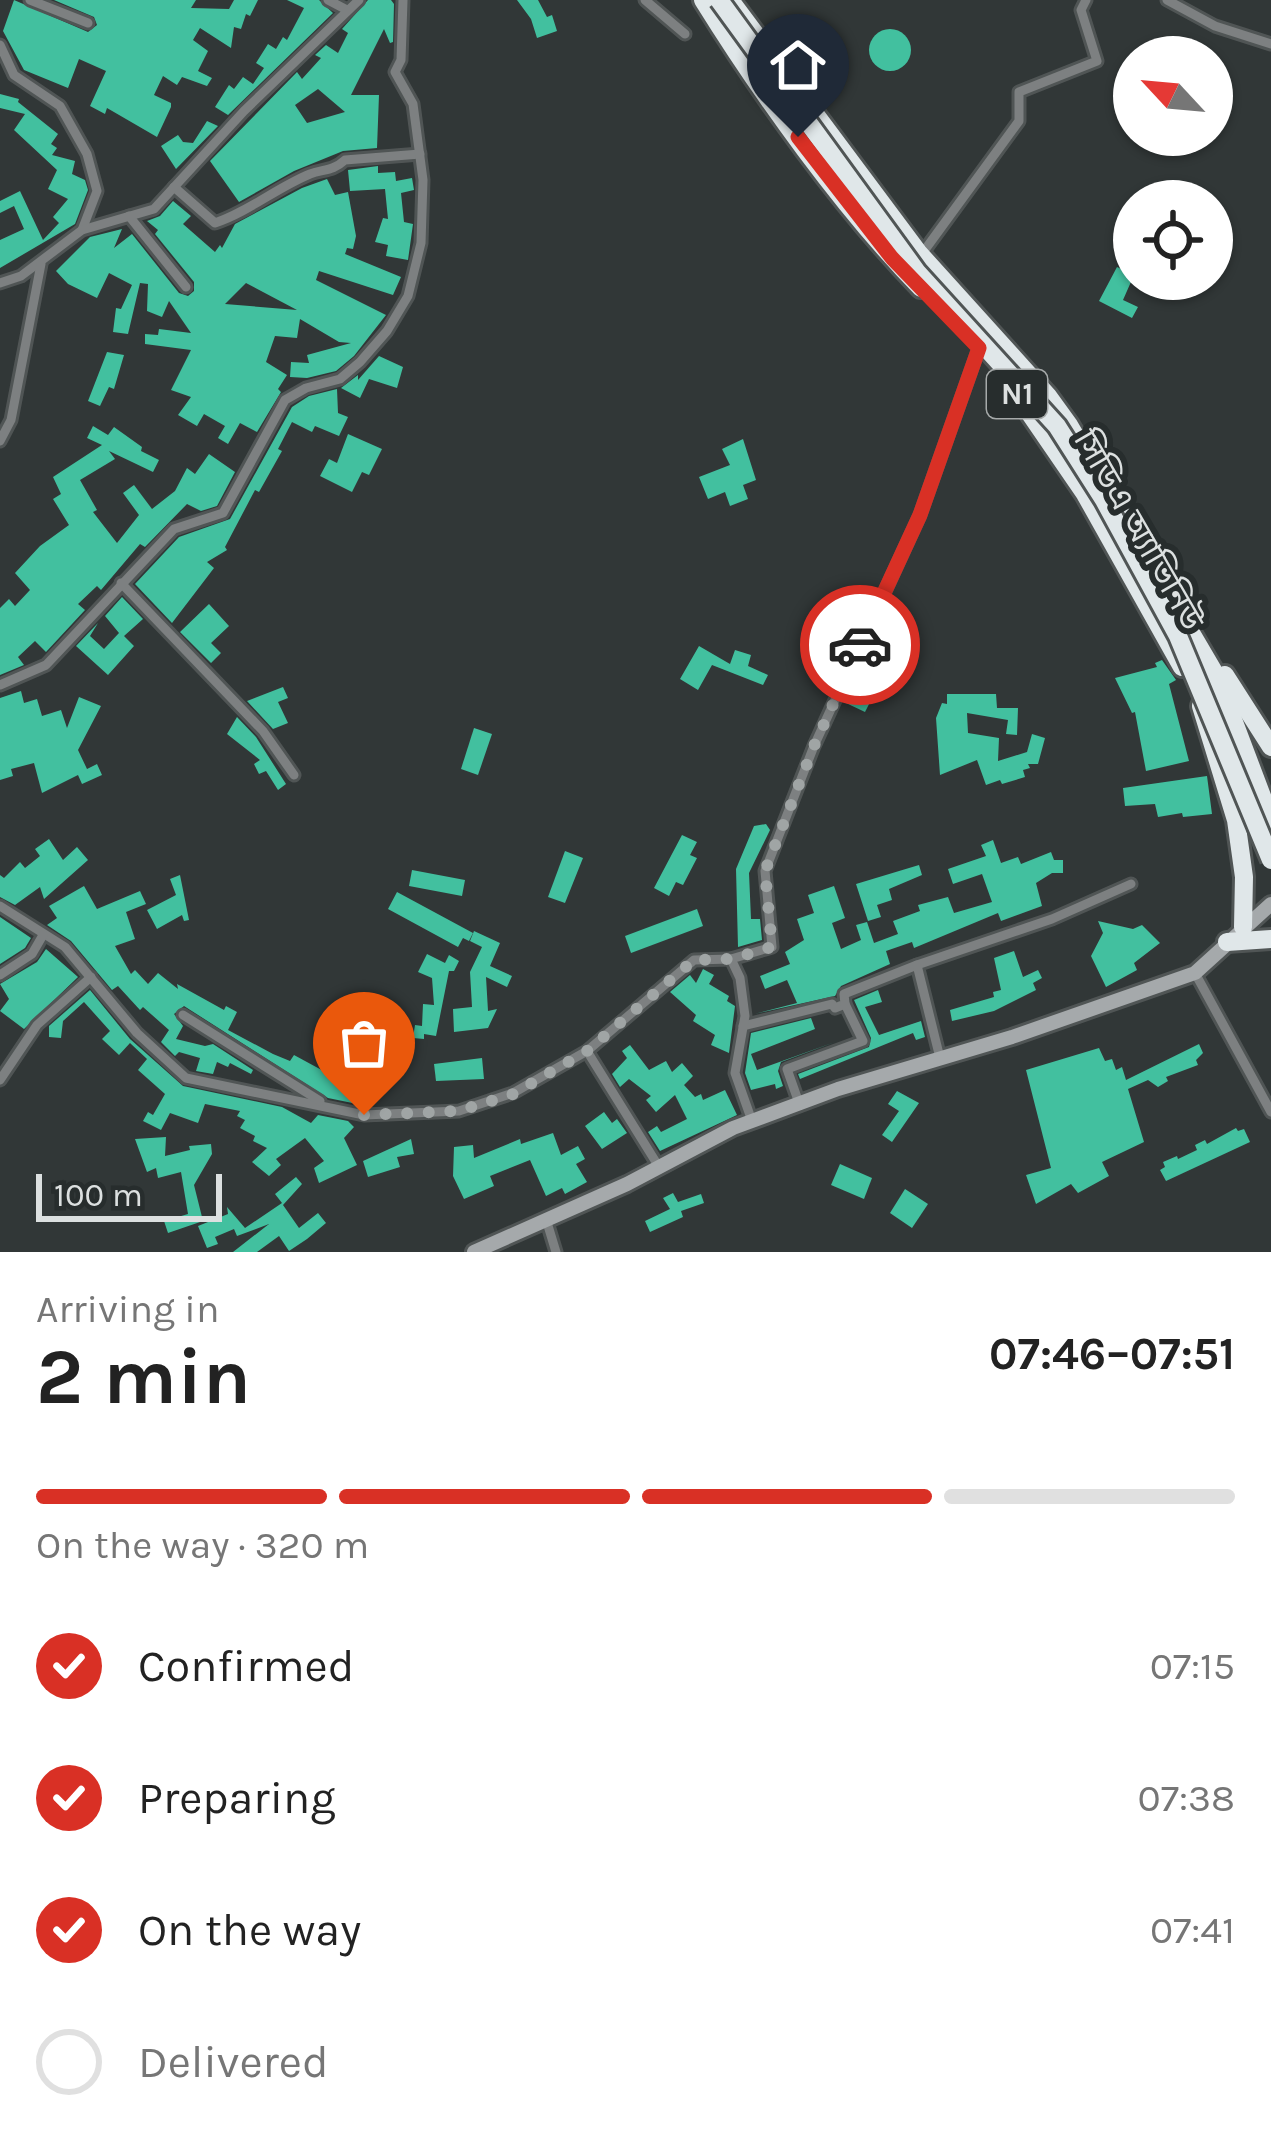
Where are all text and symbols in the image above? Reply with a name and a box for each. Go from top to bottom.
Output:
pin [747,14,849,137]
icon: home [765,32,831,98]
north arrow [1113,36,1233,156]
map controls [1113,36,1233,300]
button: locate [1113,180,1233,300]
road number: N1 [987,370,1047,418]
street label: সিডিএ অ্যাভিনিউ [1066,422,1213,637]
courier [800,585,920,705]
icon: car [827,612,893,678]
pin [313,992,415,1115]
icon: bag [331,1010,397,1076]
scale bar [36,1168,222,1221]
text: 100 m [54,1176,143,1214]
text: Arriving in [36,1286,219,1332]
text: 07:46–07:51 [989,1328,1235,1380]
text: 2 min [36,1331,251,1423]
text: On the way · 320 m [36,1522,369,1568]
icon: check [36,1633,102,1699]
text: Confirmed [138,1640,354,1692]
text: 07:15 [1150,1643,1235,1689]
icon: check [36,1765,102,1831]
text: Preparing [138,1772,336,1824]
text: 07:38 [1138,1775,1235,1821]
icon: check [36,1897,102,1963]
text: On the way [138,1904,361,1956]
text: 07:41 [1150,1907,1235,1953]
text: Delivered [138,2036,329,2088]

